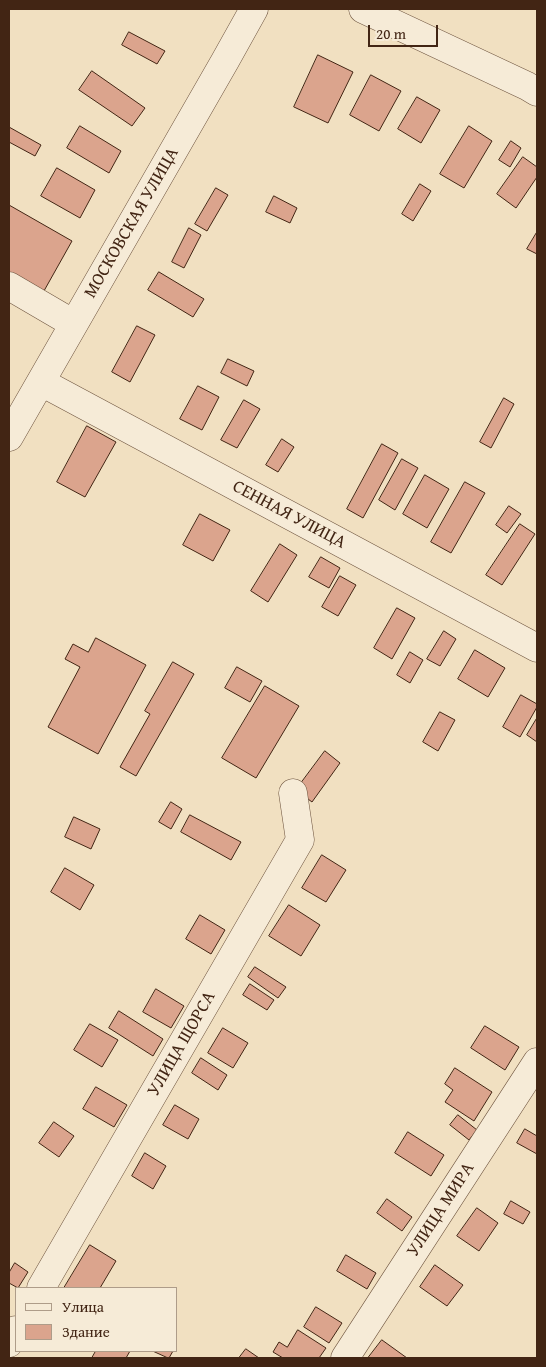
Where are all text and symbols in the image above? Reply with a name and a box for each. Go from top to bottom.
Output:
scale bar [371,15,441,47]
text: 20 m [376,23,406,44]
street label: МОСКОВСКАЯ УЛИЦА [80,144,184,302]
street label: СЕННАЯ УЛИЦА [229,476,349,554]
street label: УЛИЦА ЩОРСА [143,988,221,1100]
street label: УЛИЦА МИРА [403,1159,479,1261]
legend [15,1287,178,1352]
text: Улица [62,1296,104,1317]
text: Здание [62,1321,110,1342]

